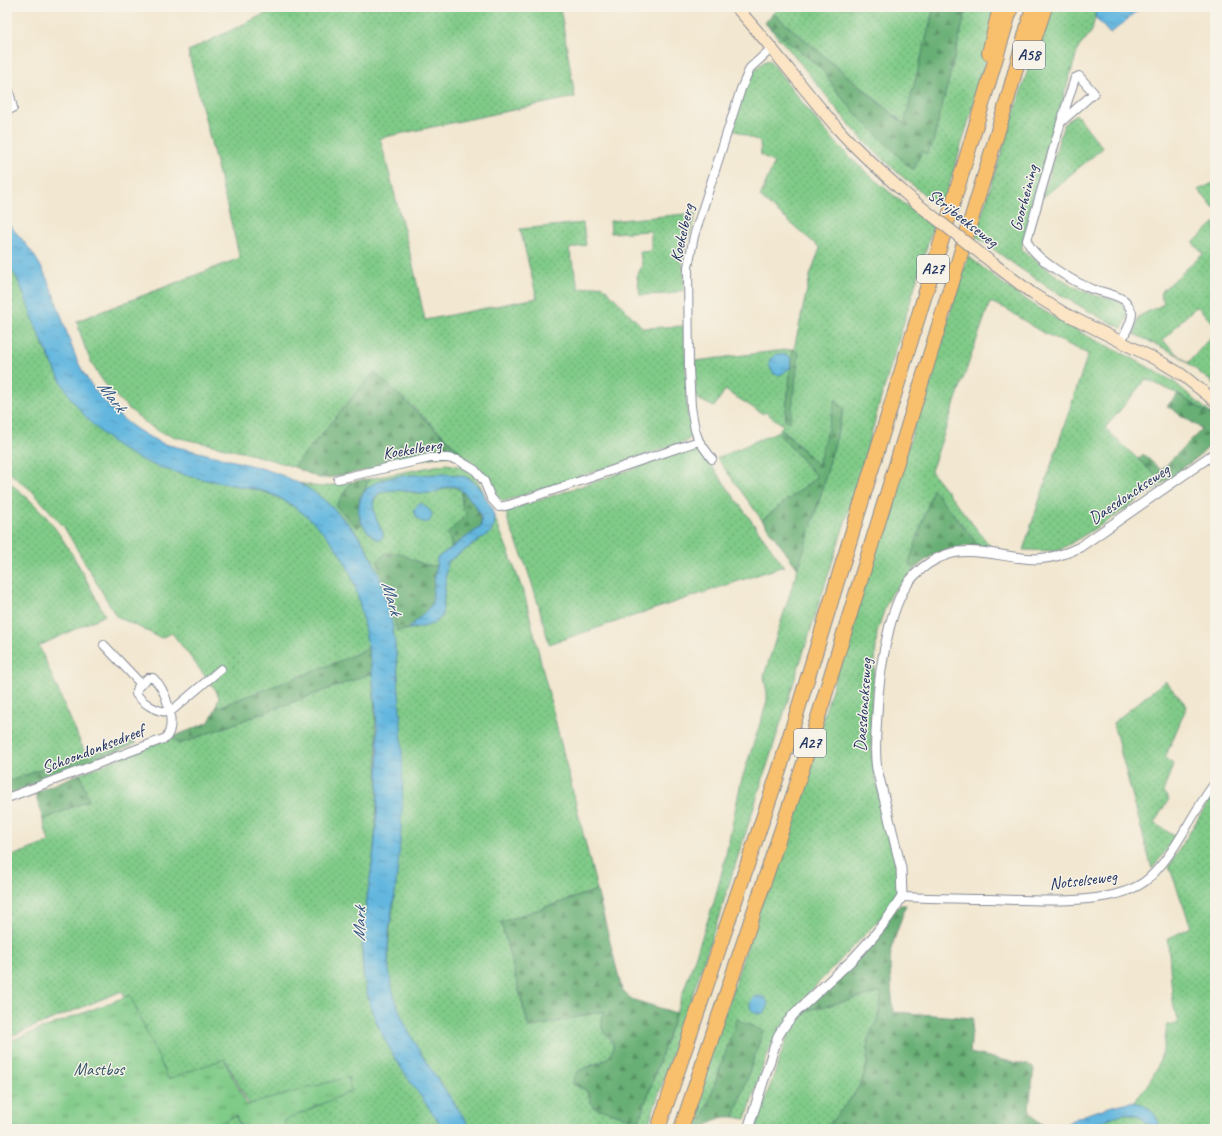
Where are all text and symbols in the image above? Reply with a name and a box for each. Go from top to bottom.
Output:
road number: A58 [1013,41,1045,69]
street label: Goorheining [1005,161,1043,233]
street label: Strijbeekseweg [924,184,1004,253]
street label: Koekelberg [665,200,699,264]
road number: A27 [917,255,949,283]
water label: Mark [93,376,133,419]
street label: Koekelberg [381,434,445,464]
street label: Daesdonckseweg [1085,458,1175,529]
water label: Mark [377,579,408,621]
street label: Daesdonckseweg [849,656,877,752]
street label: Schoondonksedreef [39,718,151,778]
road number: A27 [794,729,826,757]
street label: Notselseweg [1048,865,1119,895]
water label: Mark [347,903,371,941]
park label: Mastbos [74,1059,126,1080]

